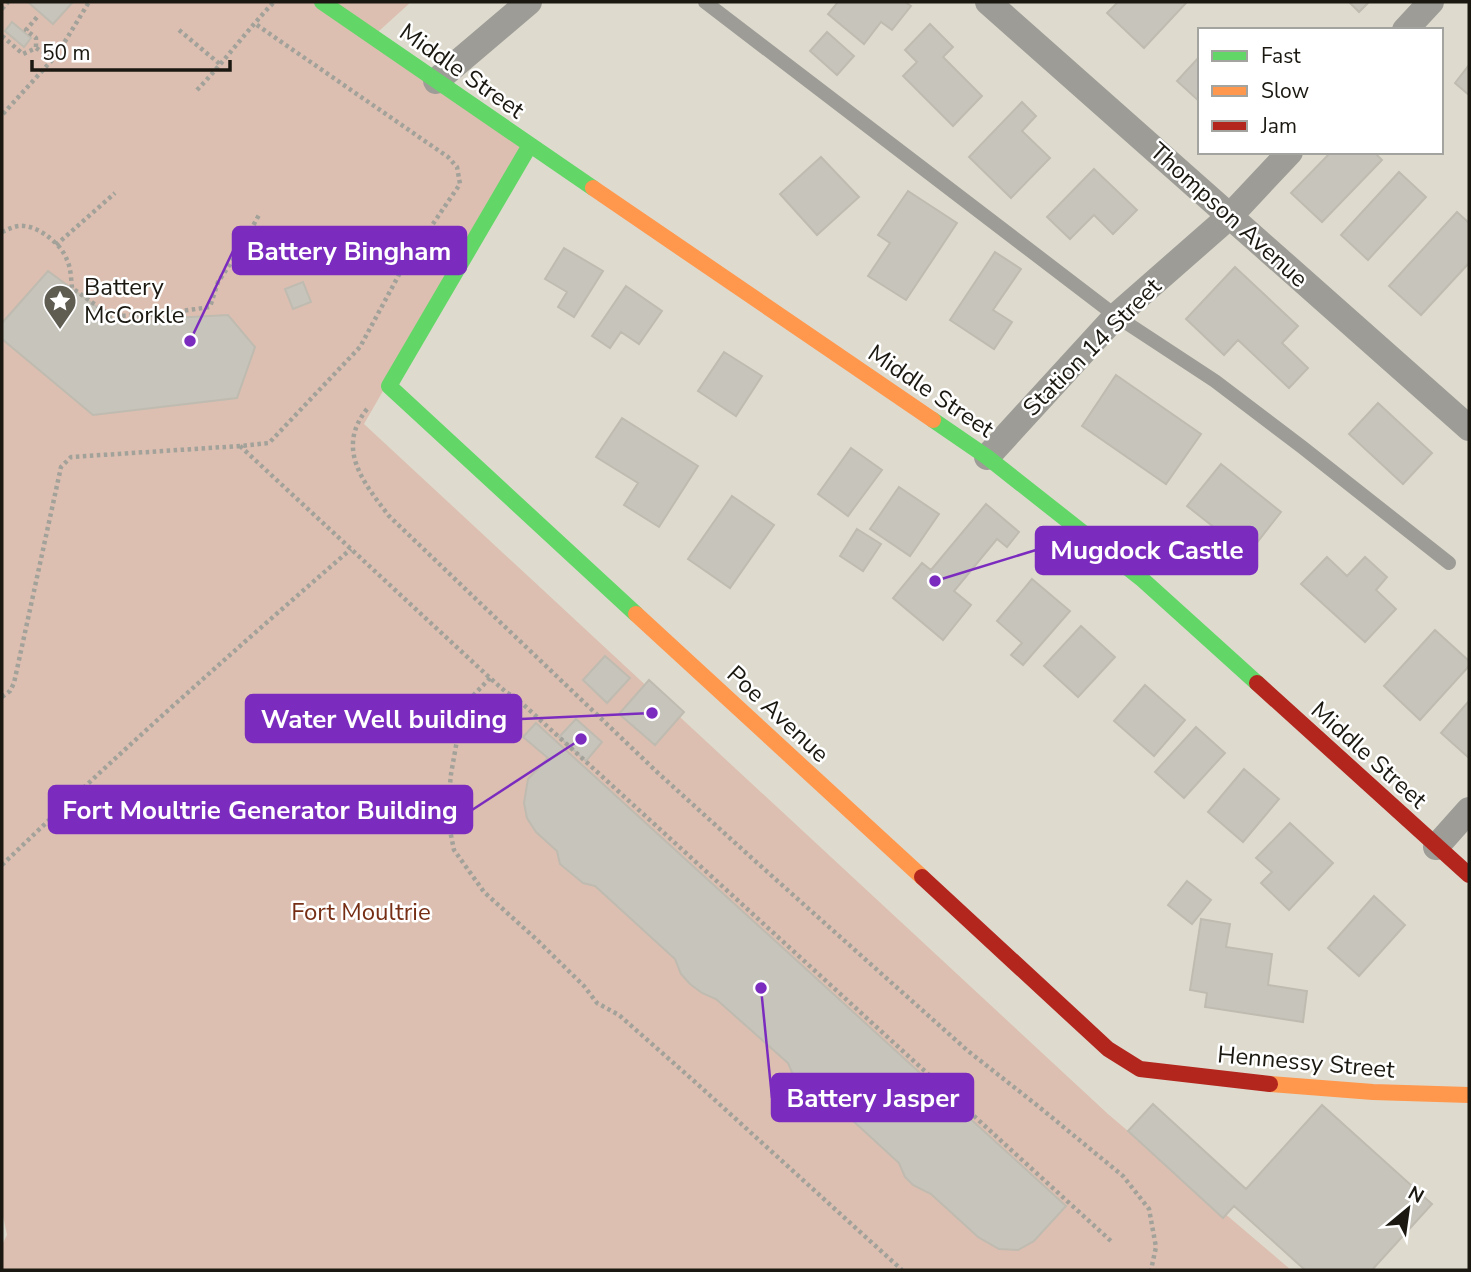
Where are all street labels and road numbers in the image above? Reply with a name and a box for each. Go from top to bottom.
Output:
street label: Middle Street [393,16,531,126]
street label: Thompson Avenue [1143,135,1315,295]
street label: Station 14 Street [1016,270,1169,423]
street label: Middle Street [862,337,1001,445]
street label: Poe Avenue [720,658,836,770]
street label: Middle Street [1304,694,1434,816]
street label: Hennessy Street [1216,1038,1397,1086]

